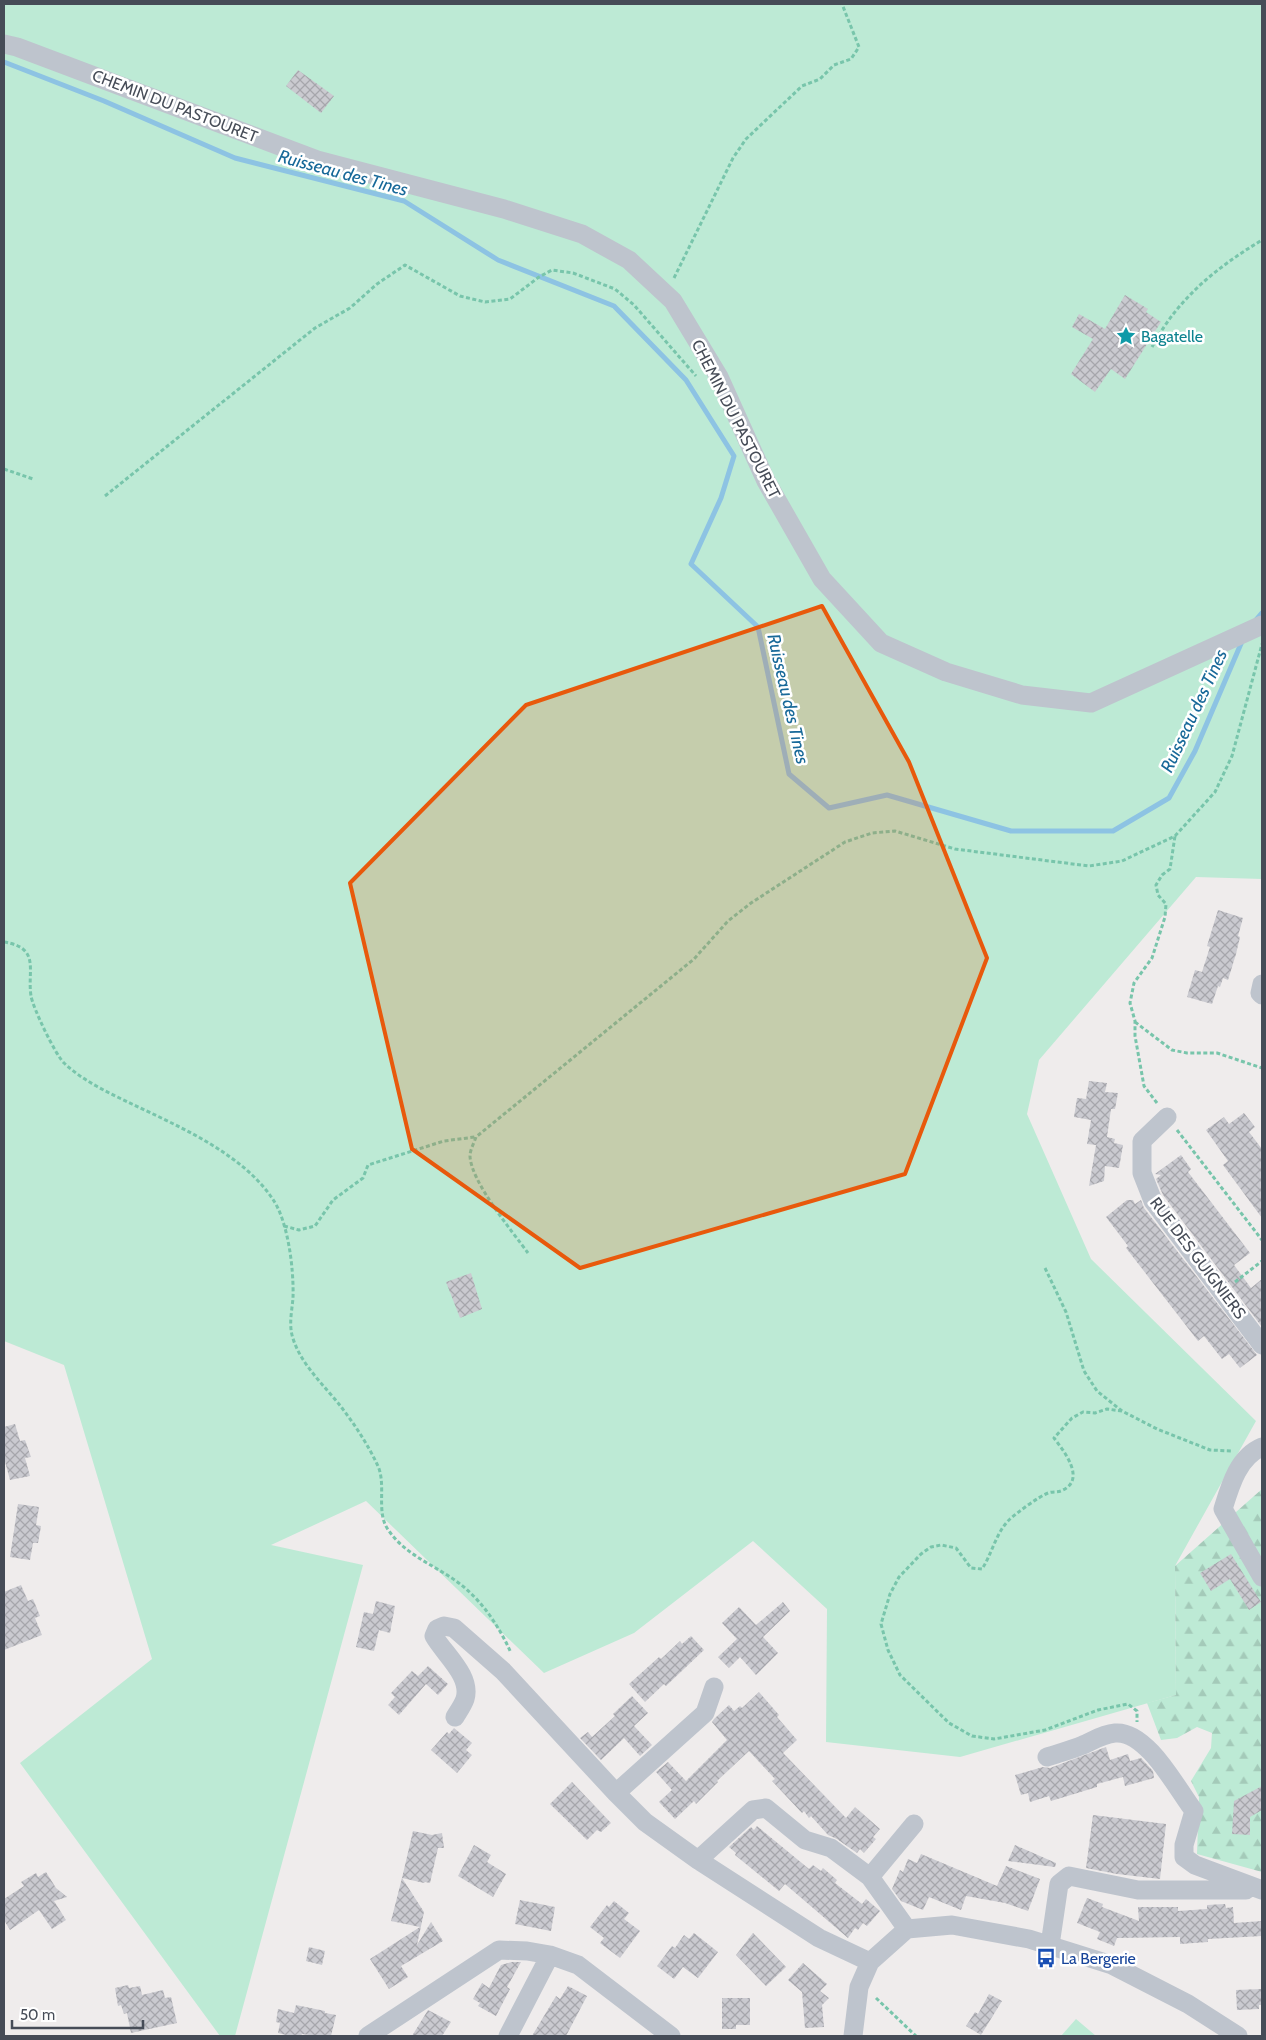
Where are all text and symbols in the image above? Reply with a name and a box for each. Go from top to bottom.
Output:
street label: CHEMIN DU PASTOURET [90,66,261,146]
water label: Ruisseau des Tines [276,145,410,201]
place icon: Bagatelle [1115,325,1137,347]
place label: Bagatelle [1141,327,1203,346]
street label: CHEMIN DU PASTOURET [688,337,785,502]
water label: Ruisseau des Tines [762,632,814,766]
water label: Ruisseau des Tines [1156,646,1232,776]
street label: RUE DES GUIGNIERS [1146,1193,1250,1323]
bus stop icon: La Bergerie [1035,1947,1057,1969]
place label: La Bergerie [1061,1949,1136,1968]
scale bar [12,1998,144,2030]
text: 50 m [20,2006,55,2024]

